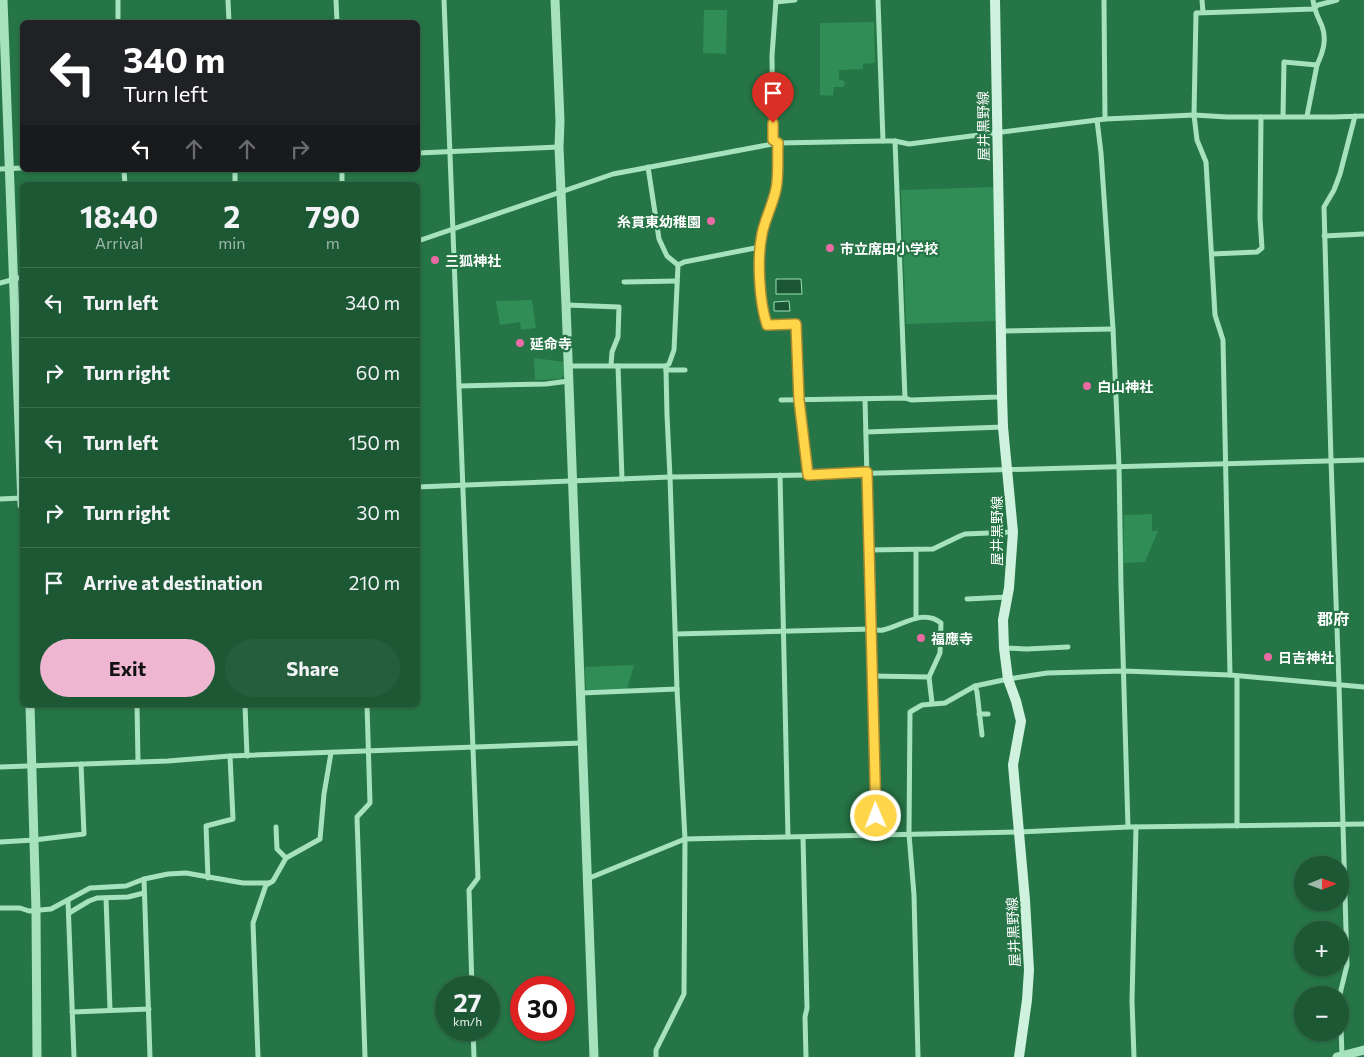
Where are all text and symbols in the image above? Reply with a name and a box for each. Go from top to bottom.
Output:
text: 340 m [123,37,225,80]
icon: left [40,40,105,105]
pin [752,72,794,123]
icon: arrive [759,79,787,107]
text: Turn left [123,80,208,107]
street label: 屋井黒野線 [974,91,992,161]
icon: left [127,135,155,163]
icon: ahead [180,135,208,163]
icon: ahead [233,135,261,163]
icon: right [286,135,314,163]
text: 18:40 [80,197,158,234]
text: 2 [223,197,240,234]
text: 790 [305,197,360,234]
place label: 糸貫東幼稚園 [617,213,701,230]
marker: 糸貫東幼稚園 [705,215,717,227]
text: Arrival [95,233,143,252]
text: min [218,233,245,252]
text: m [326,233,340,252]
place label: 市立席田小学校 [840,240,938,257]
marker: 市立席田小学校 [824,242,836,254]
place label: 三狐神社 [445,252,501,269]
marker: 三狐神社 [429,254,441,266]
icon: left [40,289,68,317]
text: Turn left [83,291,158,314]
text: 340 m [345,291,400,314]
place label: 延命寺 [530,335,572,352]
marker: 延命寺 [514,337,526,349]
icon: right [40,359,68,387]
text: Turn right [83,361,170,384]
text: 60 m [356,361,400,384]
place label: 白山神社 [1097,378,1153,395]
marker: 白山神社 [1081,380,1093,392]
icon: left [40,429,68,457]
text: Turn left [83,431,158,454]
text: 150 m [348,431,400,454]
street label: 屋井黒野線 [988,496,1005,566]
icon: right [40,499,68,527]
text: Turn right [83,501,170,524]
text: 30 m [357,501,400,524]
icon: arrive [40,569,68,597]
text: Arrive at destination [83,571,263,594]
text: 210 m [349,571,400,594]
district label: 郡府 [1317,609,1349,628]
place label: 福應寺 [931,630,973,647]
marker: 福應寺 [915,632,927,644]
button: Exit [40,639,215,697]
button: Share [225,639,400,697]
place label: 日吉神社 [1278,649,1334,666]
marker: 日吉神社 [1262,651,1274,663]
position arrow [849,789,901,841]
north arrow [1294,856,1349,911]
map controls [1294,856,1349,1041]
street label: 屋井黒野線 [1003,897,1023,967]
button: + [1294,921,1349,976]
speed limit sign: 30 [510,976,575,1041]
button: − [1294,986,1349,1041]
text: 27 [454,987,481,1017]
text: km/h [453,1014,482,1028]

